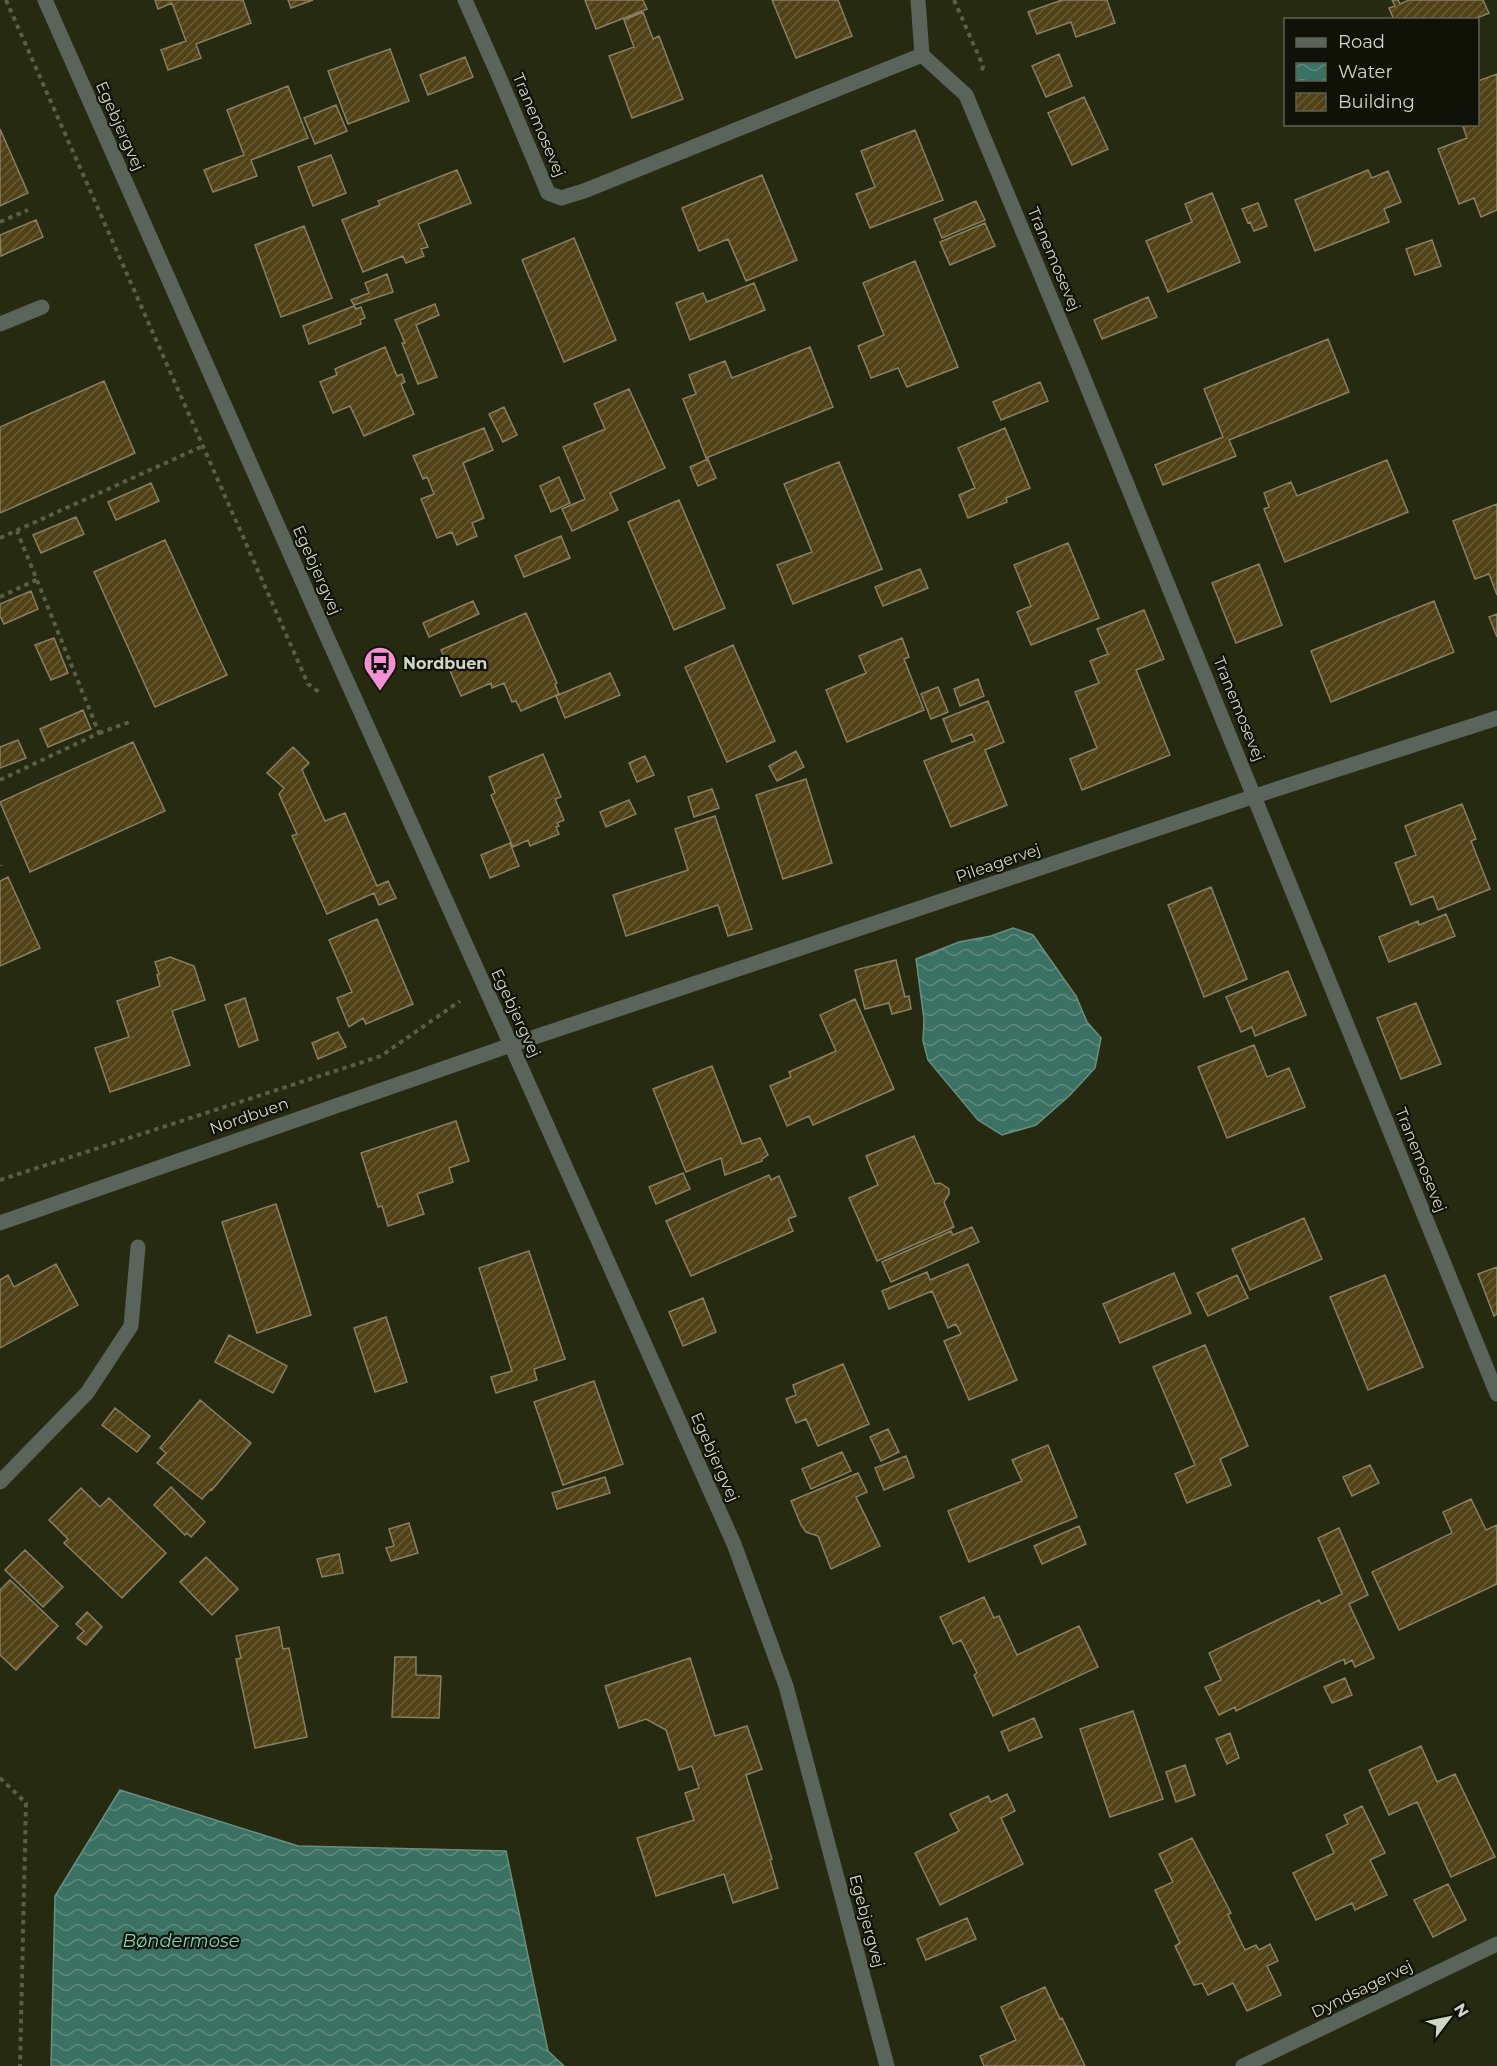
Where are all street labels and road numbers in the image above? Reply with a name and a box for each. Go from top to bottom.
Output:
street label: Tranemosevej [509,70,569,180]
street label: Egebjergvej [92,78,148,174]
street label: Tranemosevej [1024,204,1084,314]
street label: Egebjergvej [289,522,345,618]
street label: Tranemosevej [1209,654,1269,764]
street label: Pileagervej [953,840,1043,886]
street label: Egebjergvej [487,966,545,1060]
street label: Nordbuen [207,1094,291,1138]
street label: Tranemosevej [1391,1105,1451,1215]
street label: Egebjergvej [687,1409,743,1505]
street label: Egebjergvej [845,1872,889,1970]
street label: Dyndsagervej [1308,1956,1416,2022]

